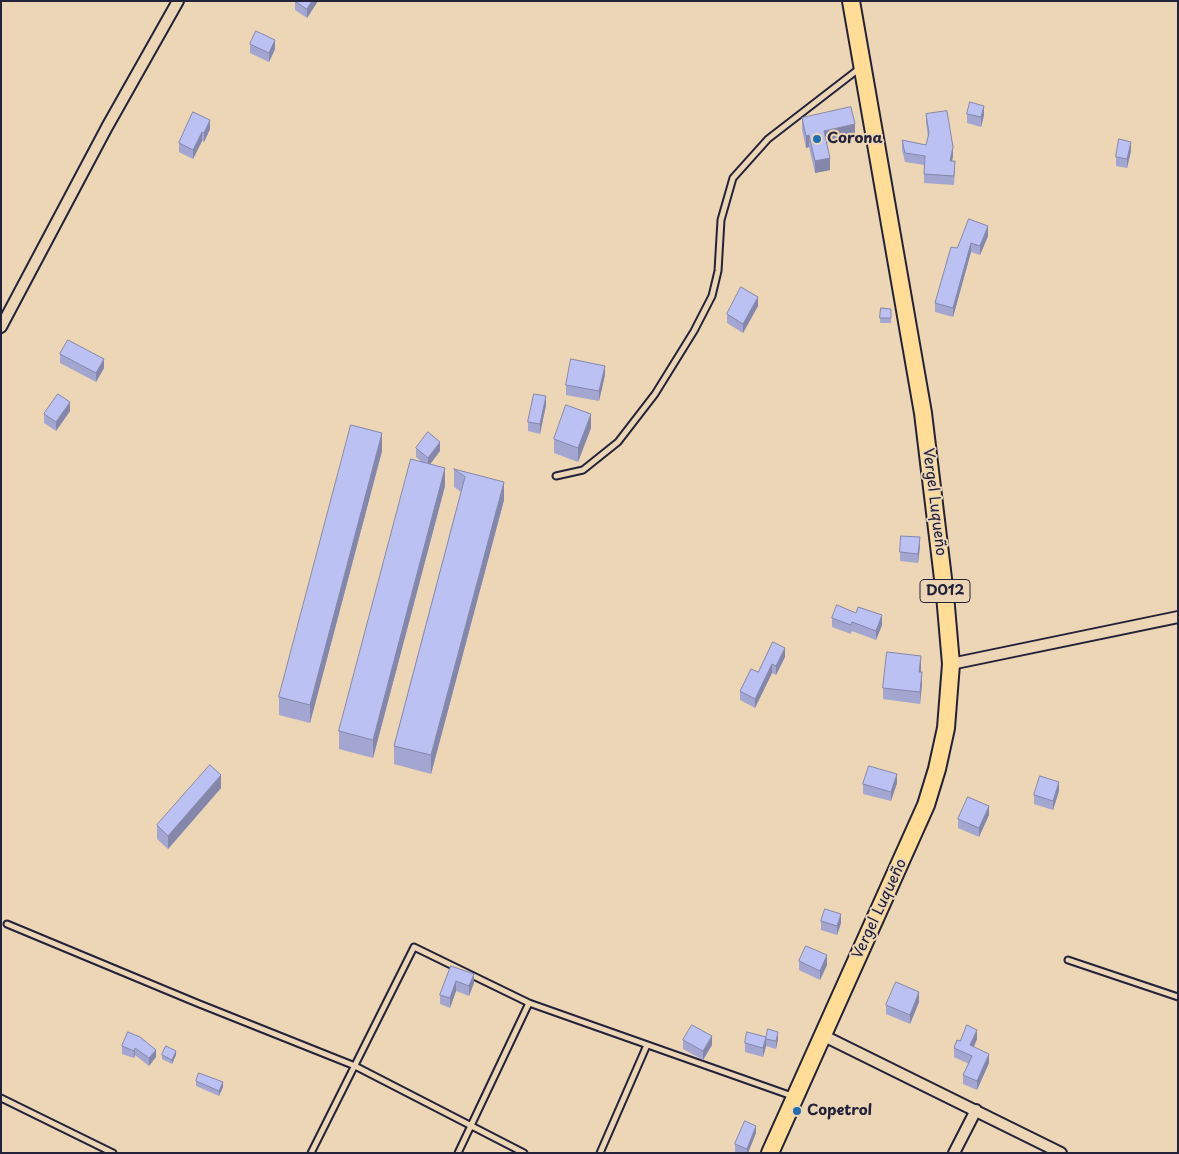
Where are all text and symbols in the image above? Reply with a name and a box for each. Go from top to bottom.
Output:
place label: Corona [827,130,883,148]
marker: Corona [811,133,823,145]
street label: Vergel Luqueño [918,447,950,557]
road number: D012 [920,580,970,602]
street label: Vergel Luqueño [849,856,911,962]
place label: Copetrol [807,1102,872,1120]
marker: Copetrol [791,1105,803,1117]

